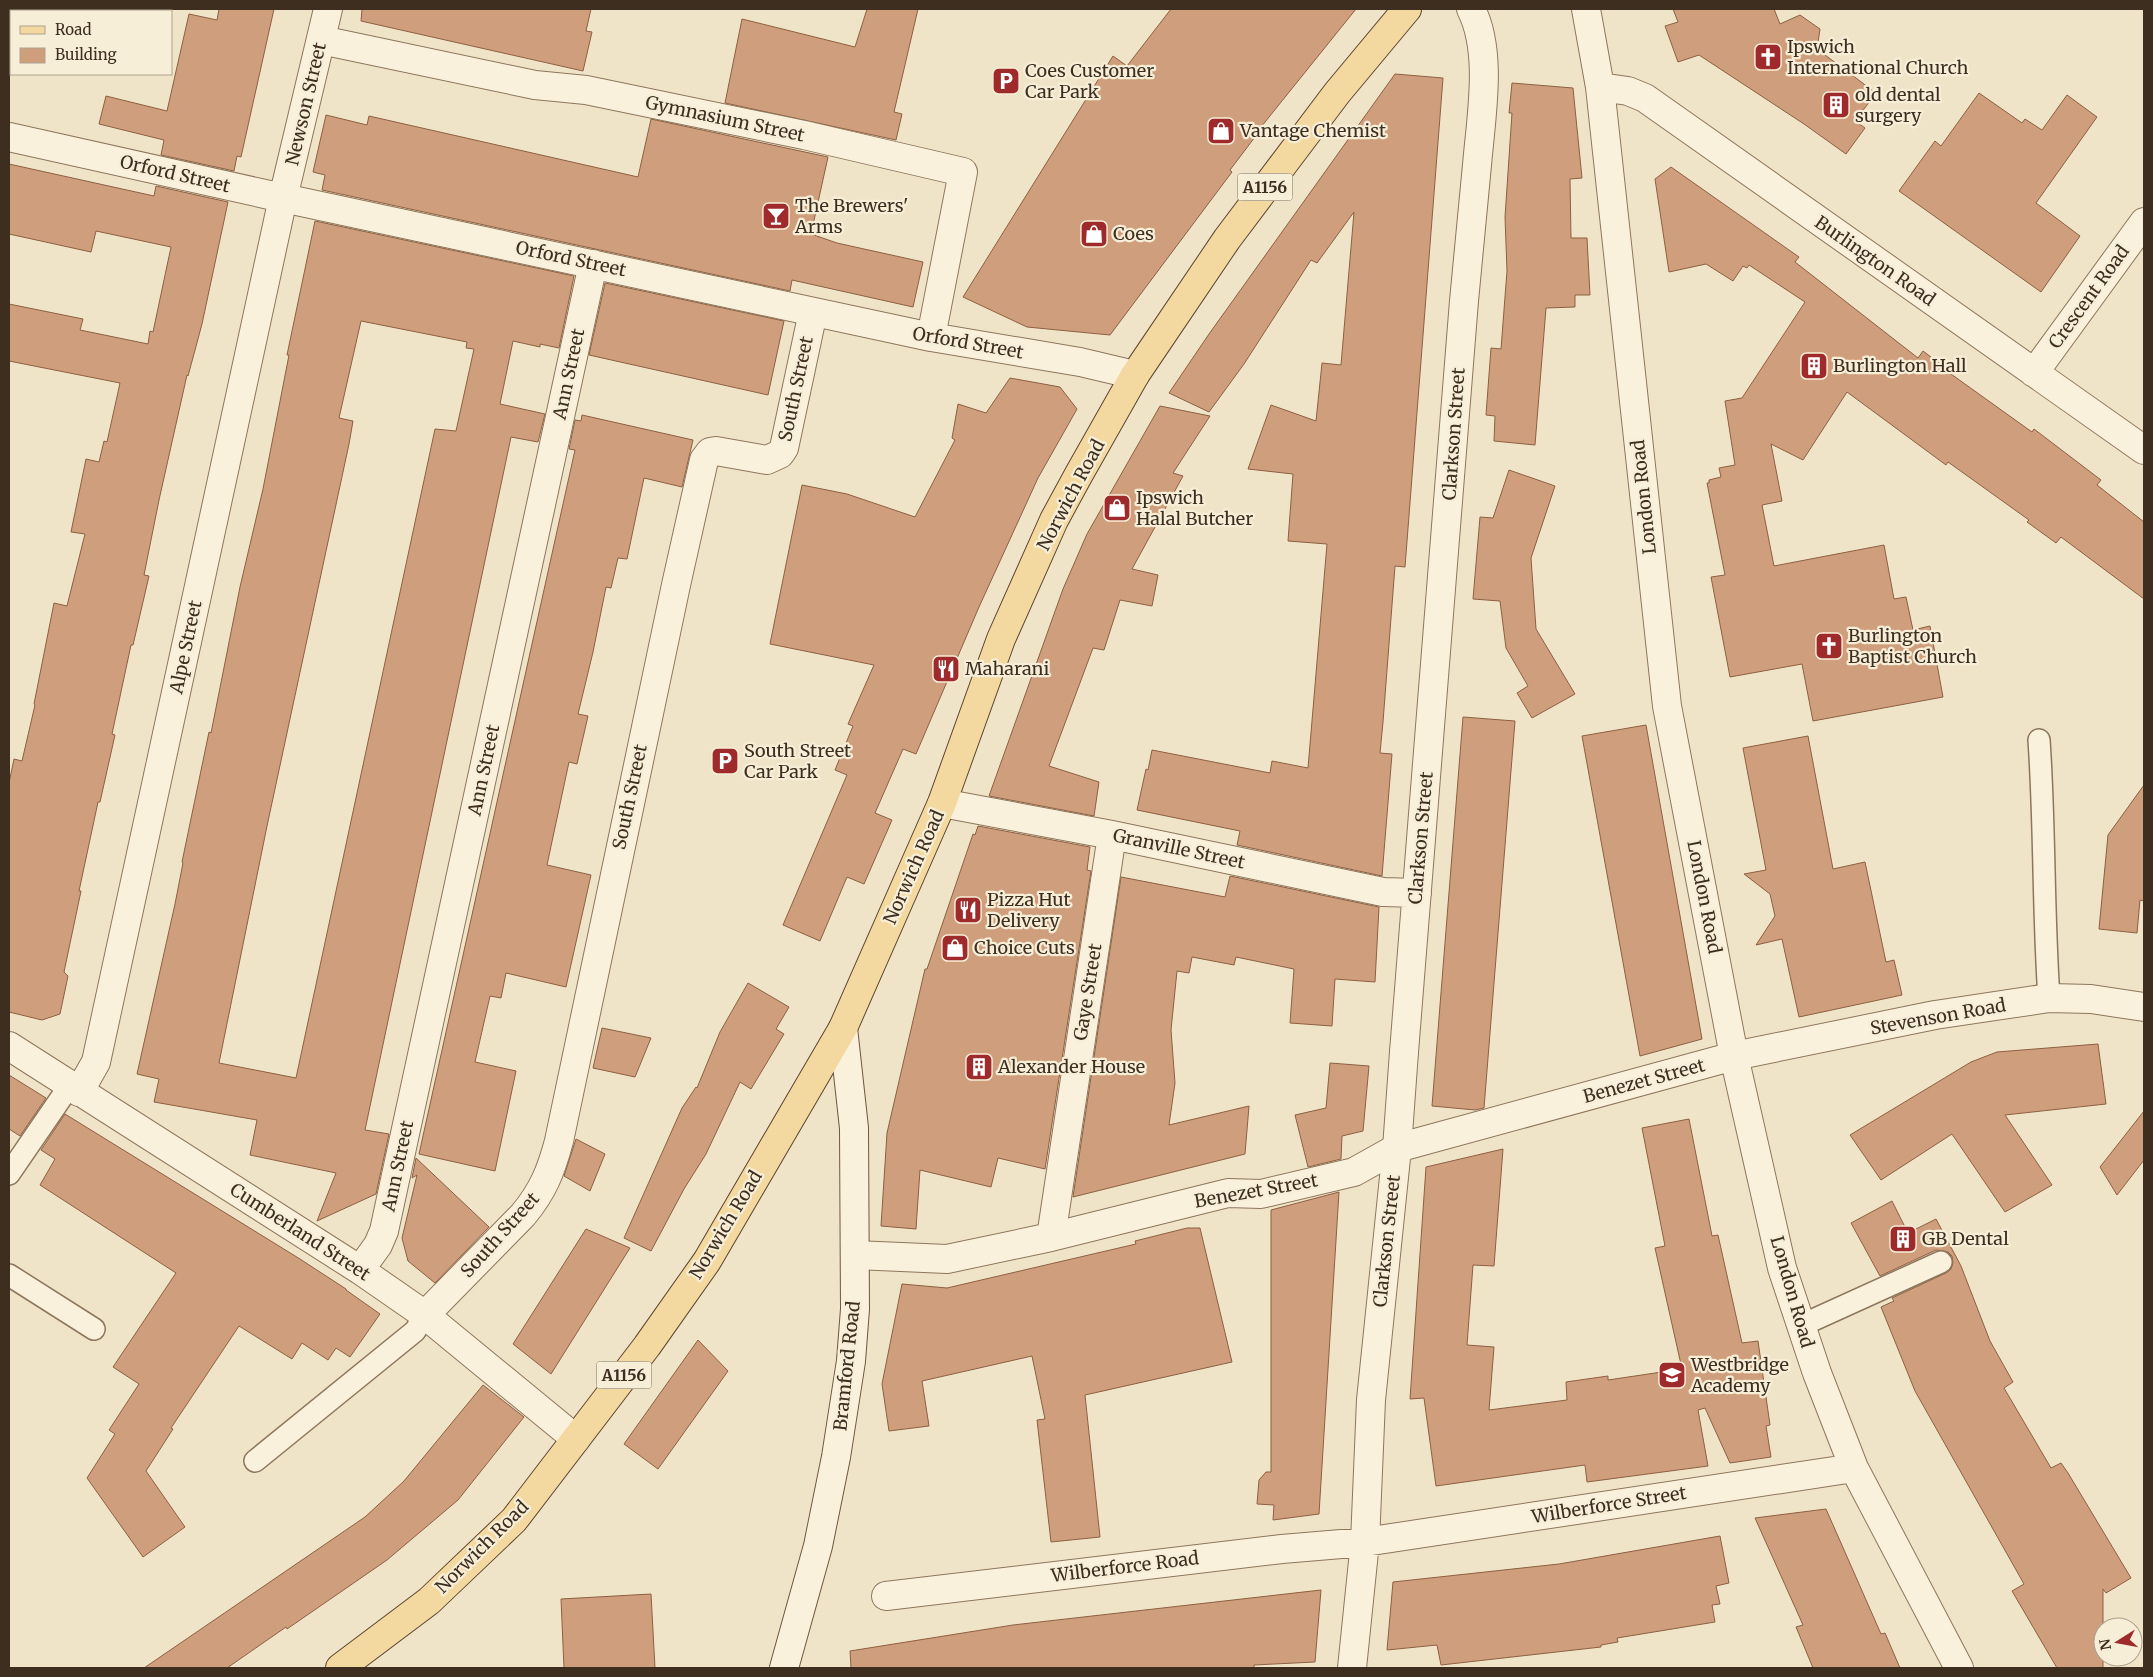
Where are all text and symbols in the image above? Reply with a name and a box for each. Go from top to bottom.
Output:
legend [10,10,172,75]
text: Road [55,20,91,39]
place label: Ipswich International Church [1787,35,1968,79]
street label: Newson Street [280,40,331,168]
church icon: Ipswich International Church [1753,42,1783,72]
text: Building [55,45,117,64]
place label: Coes Customer Car Park [1025,59,1154,103]
parking icon: Coes Customer Car Park [991,66,1021,96]
place label: old dental surgery [1855,83,1941,127]
street label: Gymnasium Street [644,90,807,147]
building icon: old dental surgery [1821,90,1851,120]
shop icon: Vantage Chemist [1206,116,1236,146]
place label: Vantage Chemist [1239,119,1386,142]
street label: Orford Street [118,150,232,197]
road number: A1156 [1238,173,1292,200]
place label: The Brewers' Arms [794,194,909,238]
bar icon: The Brewers' Arms [761,201,791,231]
street label: Burlington Road [1810,210,1940,311]
shop icon: Coes [1079,219,1109,249]
place label: Coes [1113,222,1154,245]
street label: Orford Street [514,236,628,281]
street label: Crescent Road [2043,240,2134,353]
street label: Orford Street [911,321,1025,364]
street label: Ann Street [547,326,589,422]
street label: South Street [773,334,818,444]
building icon: Burlington Hall [1799,351,1829,381]
place label: Burlington Hall [1833,354,1967,377]
street label: Clarkson Street [1437,367,1470,501]
street label: Norwich Road [1032,435,1110,554]
street label: London Road [1626,438,1661,556]
place label: Ipswich Halal Butcher [1136,486,1253,530]
shop icon: Ipswich Halal Butcher [1102,493,1132,523]
street label: Alpe Street [164,598,207,697]
place label: Burlington Baptist Church [1848,624,1977,668]
church icon: Burlington Baptist Church [1814,631,1844,661]
restaurant icon: Maharani [931,654,961,684]
place label: Maharani [965,657,1049,680]
street label: Ann Street [462,722,504,818]
place label: South Street Car Park [744,739,851,783]
street label: South Street [607,742,652,852]
parking icon: South Street Car Park [710,746,740,776]
street label: Clarkson Street [1403,771,1438,905]
street label: Norwich Road [878,806,949,927]
street label: Granville Street [1111,823,1247,874]
street label: London Road [1682,838,1727,956]
place label: Pizza Hut Delivery [987,888,1070,932]
restaurant icon: Pizza Hut Delivery [953,895,983,925]
shop icon: Choice Cuts [940,933,970,963]
place label: Choice Cuts [974,936,1075,959]
street label: Gaye Street [1068,942,1107,1042]
street label: Stevenson Road [1868,993,2008,1040]
building icon: Alexander House [964,1052,994,1082]
street label: Benezet Street [1580,1053,1707,1108]
place label: Alexander House [997,1055,1145,1078]
street label: Ann Street [376,1118,418,1214]
street label: Norwich Road [684,1166,767,1283]
street label: Benezet Street [1192,1168,1320,1213]
street label: Clarkson Street [1368,1174,1405,1308]
street label: Cumberland Street [226,1178,375,1285]
street label: South Street [455,1187,544,1282]
building icon: GB Dental [1888,1224,1918,1254]
place label: GB Dental [1922,1227,2009,1250]
street label: London Road [1766,1233,1819,1351]
street label: Bramford Road [828,1300,865,1432]
place label: Westbridge Academy [1690,1353,1789,1397]
school or university icon: Westbridge Academy [1657,1360,1687,1390]
road number: A1156 [596,1362,652,1388]
street label: Wilberforce Street [1529,1481,1688,1528]
street label: Norwich Road [430,1495,533,1598]
street label: Wilberforce Road [1049,1546,1200,1587]
north arrow [2093,1617,2143,1667]
text: N [2095,1637,2115,1652]

